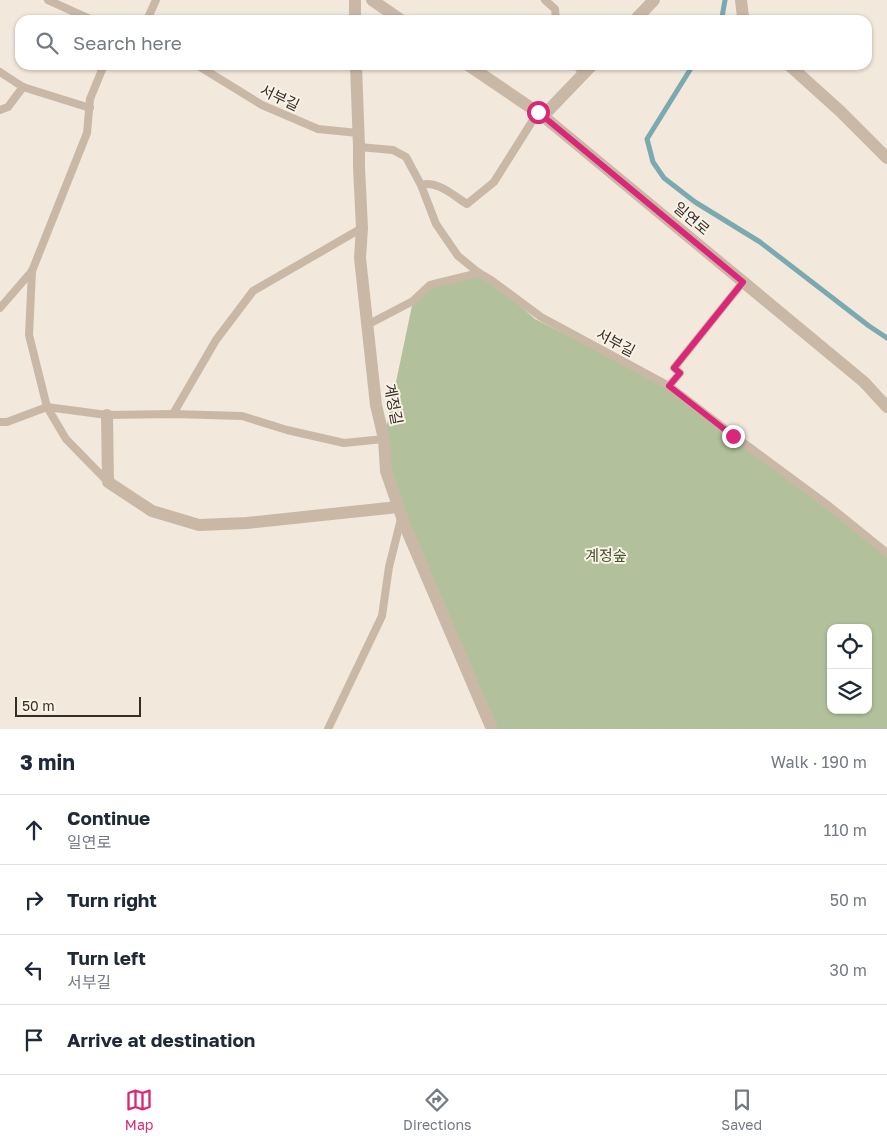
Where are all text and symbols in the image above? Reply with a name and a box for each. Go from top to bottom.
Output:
search box [15,15,872,70]
icon: search [33,29,61,57]
text: Search here [73,31,182,54]
street label: 서부길 [257,80,303,114]
route start [527,101,550,124]
street label: 일연로 [670,198,714,238]
street label: 서부길 [593,324,639,360]
street label: 계정길 [381,382,407,426]
route end [722,425,745,448]
park label: 계정숲 [585,546,627,564]
map controls [827,624,872,714]
button: locate [827,624,872,669]
button: layers [827,669,872,714]
scale bar [15,694,141,717]
text: 50 m [22,697,55,714]
text: 3 min [20,749,75,775]
text: Walk · 190 m [771,752,867,772]
text: Continue [67,806,150,829]
icon: ahead [20,816,48,844]
text: 110 m [823,820,867,840]
text: 일연로 [67,832,111,852]
icon: right [20,886,48,914]
text: Turn right [67,888,157,911]
text: 50 m [830,890,867,910]
text: Turn left [67,946,146,969]
icon: left [20,956,48,984]
text: 30 m [830,960,867,980]
text: 서부길 [67,972,111,992]
icon: arrive [20,1026,48,1054]
text: Arrive at destination [67,1028,255,1051]
tab: Map [125,1086,153,1133]
tab: Directions [403,1086,472,1133]
tab: Saved [721,1086,762,1133]

